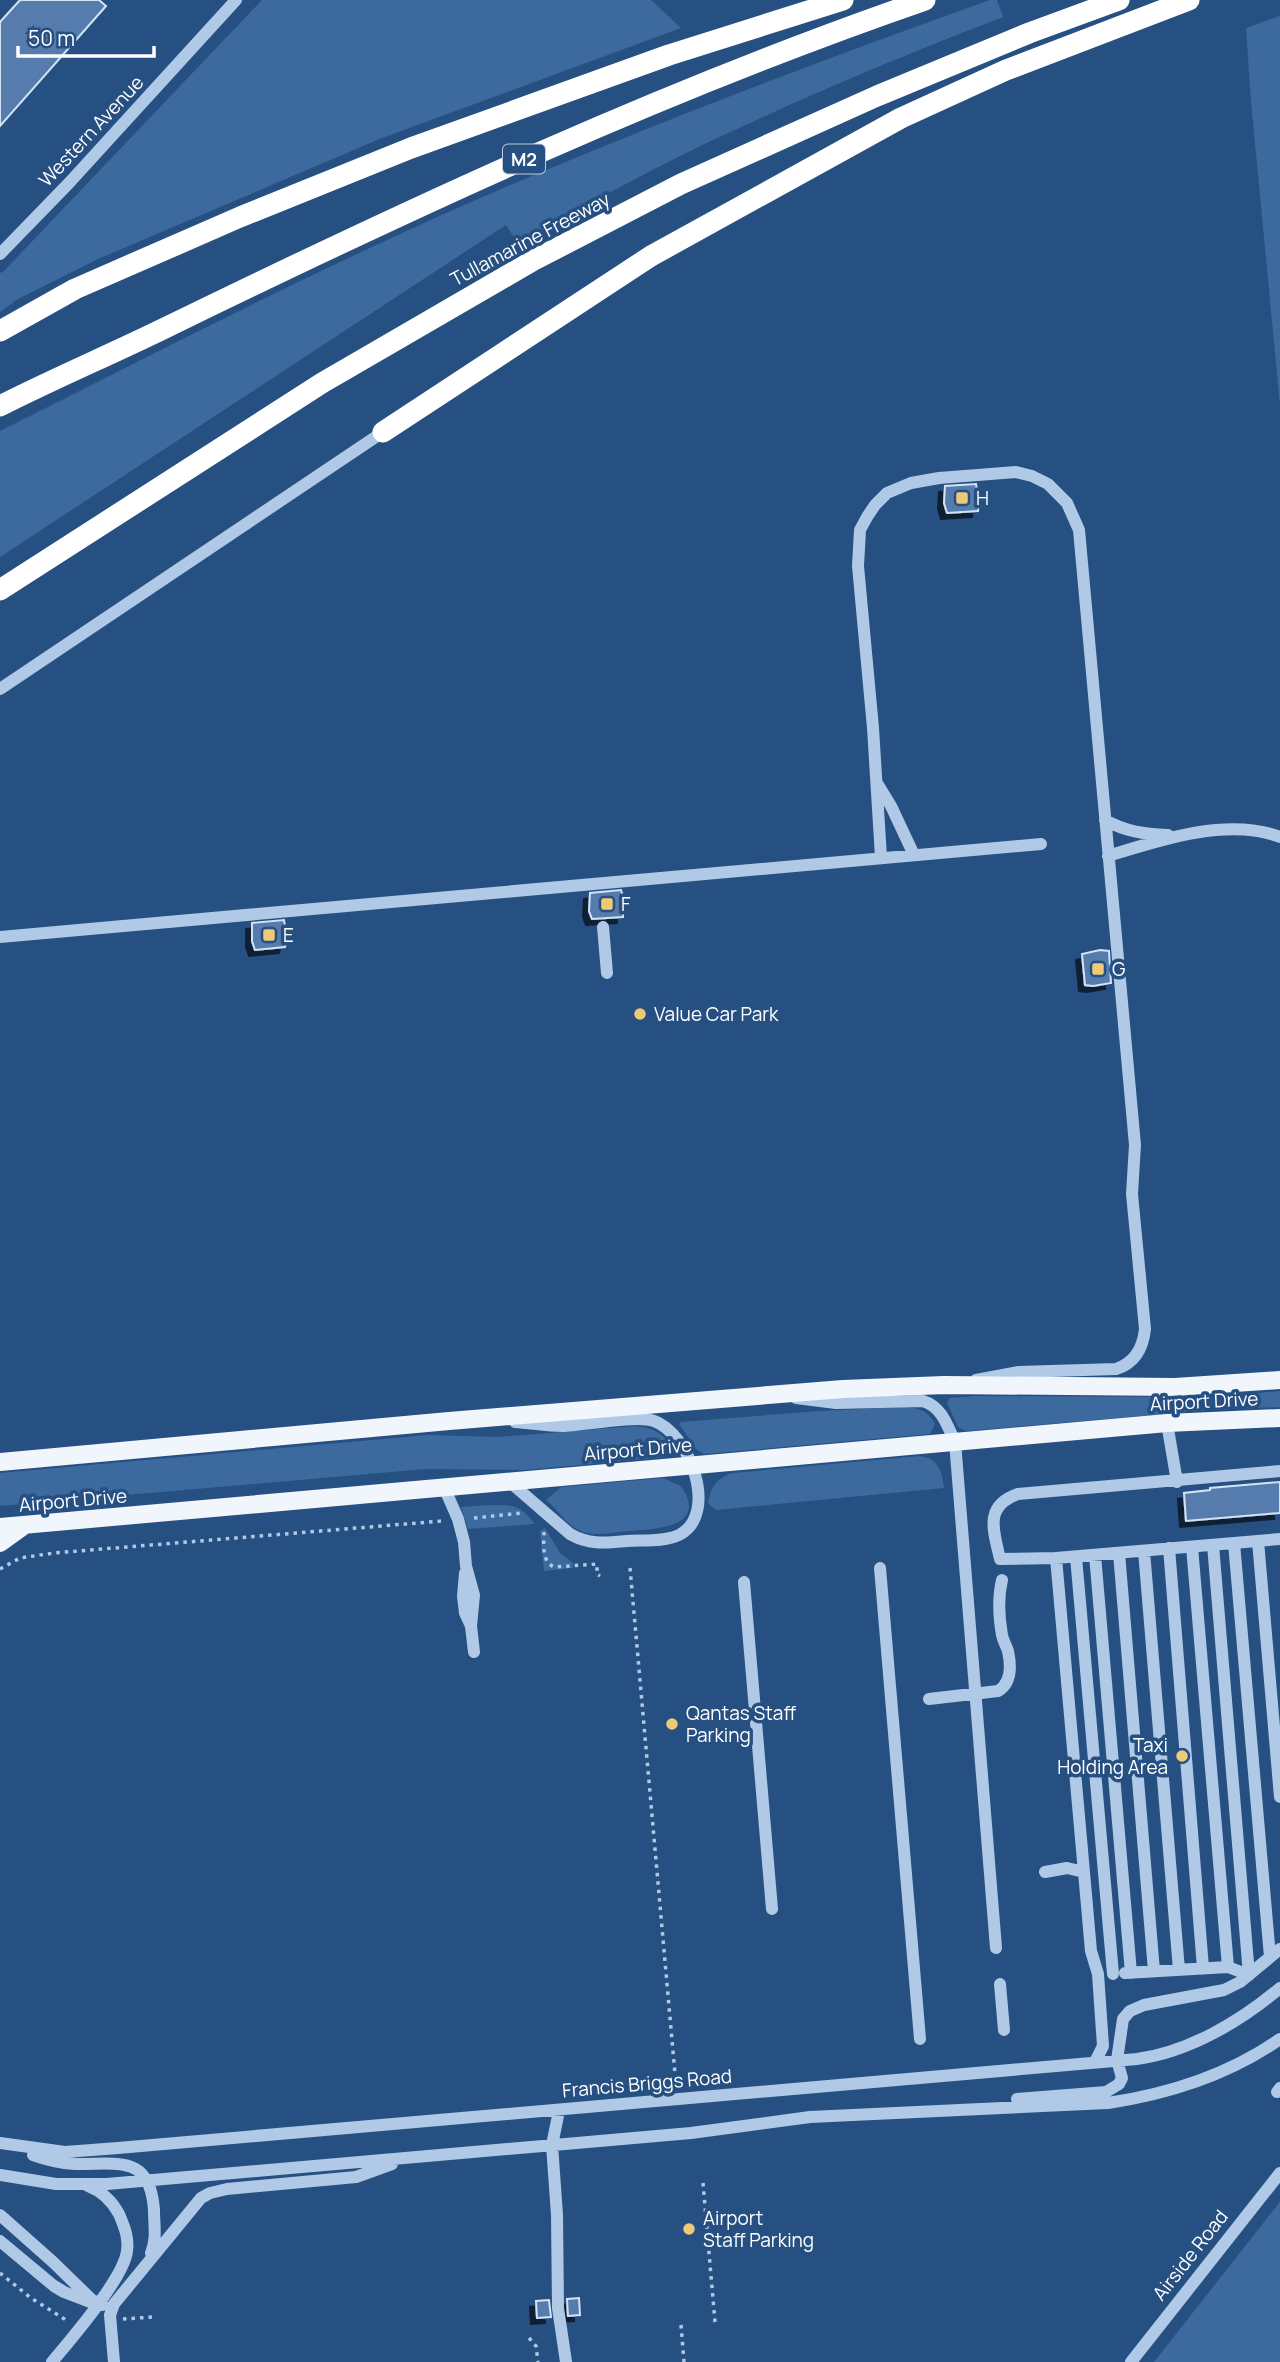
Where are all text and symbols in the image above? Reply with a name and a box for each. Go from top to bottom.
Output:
scale bar [18,14,154,58]
text: 50 m [28,24,75,52]
street label: Western Avenue [33,70,149,192]
road number: M2 [503,144,545,174]
street label: Tullamarine Freeway [446,186,614,292]
place label: H [976,485,989,511]
marker: H [954,490,970,506]
place label: F [621,891,631,917]
marker: F [599,896,615,912]
place label: E [283,922,294,948]
marker: E [261,927,277,943]
place label: G [1112,956,1125,982]
marker: G [1090,961,1106,977]
place label: Value Car Park [654,1001,779,1027]
marker: Value Car Park [632,1006,648,1022]
street label: Airport Drive [1149,1385,1259,1417]
street label: Airport Drive [583,1431,693,1467]
street label: Airport Drive [18,1482,128,1518]
place label: Qantas Staff Parking [686,1700,796,1748]
marker: Qantas Staff Parking [664,1716,680,1732]
place label: Taxi Holding Area [1057,1732,1168,1780]
marker: Taxi Holding Area [1174,1748,1190,1764]
street label: Francis Briggs Road [561,2063,733,2103]
street label: Airside Road [1146,2204,1234,2306]
place label: Airport Staff Parking [703,2205,814,2253]
marker: Airport Staff Parking [681,2221,697,2237]

